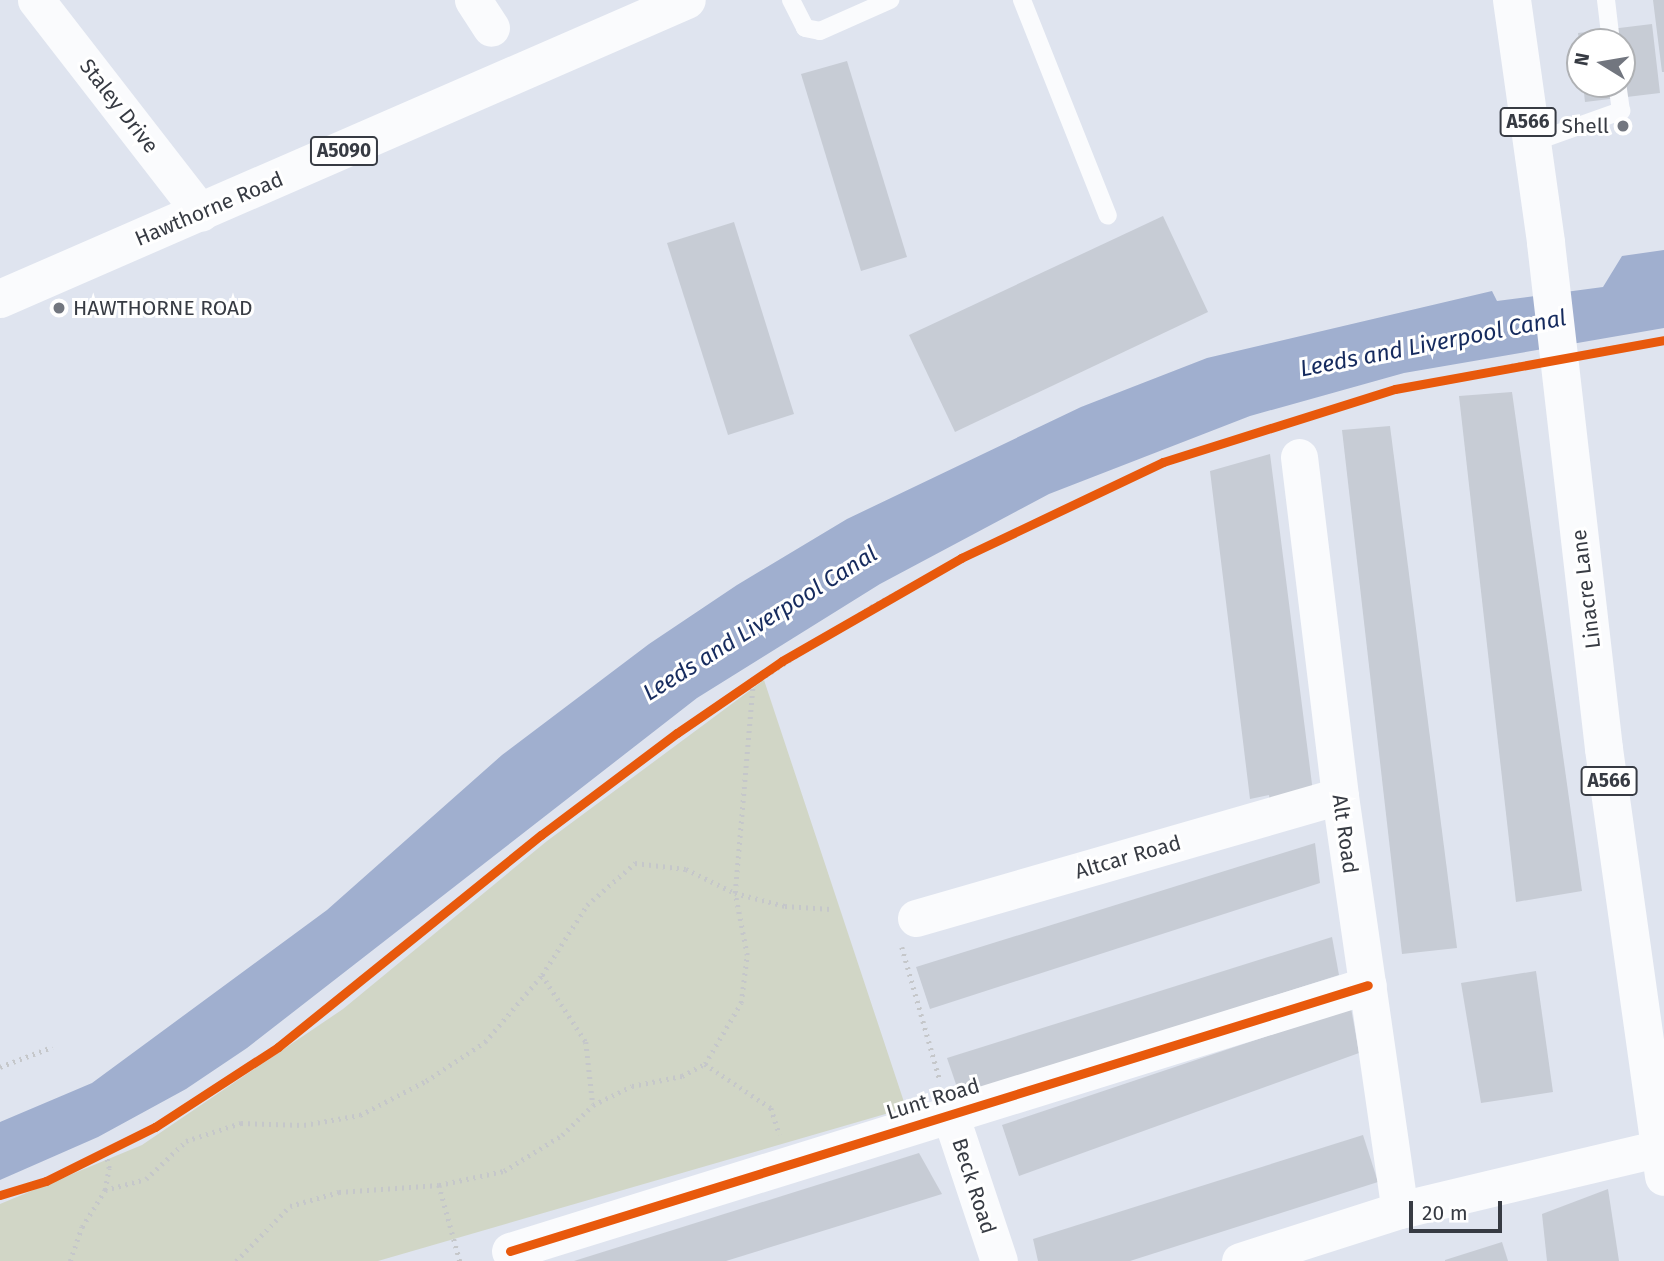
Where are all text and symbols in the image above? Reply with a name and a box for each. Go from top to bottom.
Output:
north arrow [1566,28,1636,98]
text: N [1569,51,1594,68]
street label: Staley Drive [74,54,164,158]
road number: A566 [1498,106,1558,138]
place label: Shell [1561,113,1609,139]
marker: Shell [1615,118,1631,134]
road number: A5090 [309,136,379,167]
street label: Hawthorne Road [131,166,287,252]
place label: HAWTHORNE ROAD [73,295,253,321]
marker: HAWTHORNE ROAD [51,300,67,316]
water label: Leeds and Liverpool Canal [1298,304,1568,382]
street label: Linacre Lane [1566,528,1606,650]
water label: Leeds and Liverpool Canal [638,540,882,706]
road number: A566 [1579,766,1639,796]
street label: Alt Road [1327,793,1363,875]
street label: Altcar Road [1072,830,1184,884]
street label: Lunt Road [883,1073,983,1125]
street label: Beck Road [947,1135,1001,1237]
scale bar [1412,1188,1505,1232]
text: 20 m [1422,1200,1468,1226]

